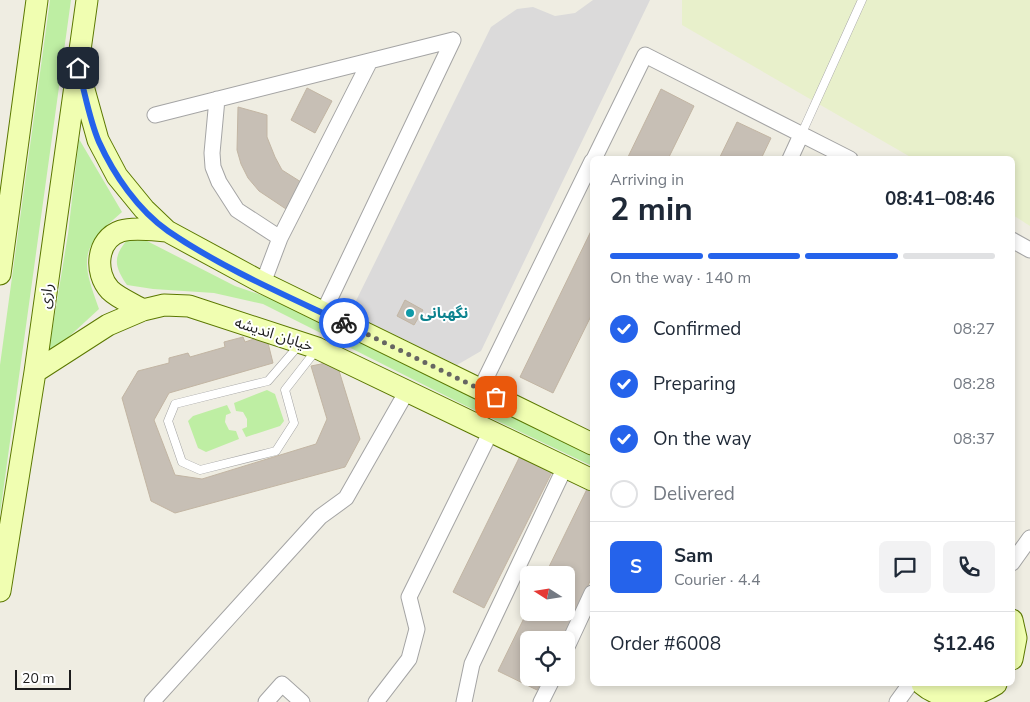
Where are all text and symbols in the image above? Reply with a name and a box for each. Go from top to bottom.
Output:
pin [57,47,99,89]
icon: home [64,54,92,82]
text: Arriving in [610,169,684,191]
text: 08:41–08:46 [885,186,995,212]
text: 2 min [610,188,693,231]
text: On the way · 140 m [610,267,751,289]
street label: رازی [34,282,58,310]
courier [319,298,369,348]
place label: نگهبانی [420,303,468,323]
marker: نگهبانی [404,307,416,319]
icon: bike [330,309,358,337]
street label: خیابان اندیشه [232,312,316,356]
icon: check [610,315,638,343]
text: Confirmed [653,316,741,342]
text: 08:27 [953,318,995,340]
icon: check [610,370,638,398]
text: Preparing [653,371,736,397]
text: 08:28 [953,373,995,395]
pin [475,376,517,418]
icon: bag [482,383,510,411]
icon: check [610,425,638,453]
text: On the way [653,426,751,452]
text: 08:37 [953,428,995,450]
text: Delivered [653,481,735,507]
button: chat [879,541,931,593]
button: phone [943,541,995,593]
text: Sam [674,543,713,569]
text: S [630,554,642,580]
north arrow [520,566,575,621]
map controls [520,566,575,686]
text: Courier · 4.4 [674,569,760,591]
button: locate [520,631,575,686]
text: Order #6008 [610,631,721,657]
text: $12.46 [933,631,995,657]
scale bar [15,667,71,690]
text: 20 m [22,669,54,688]

